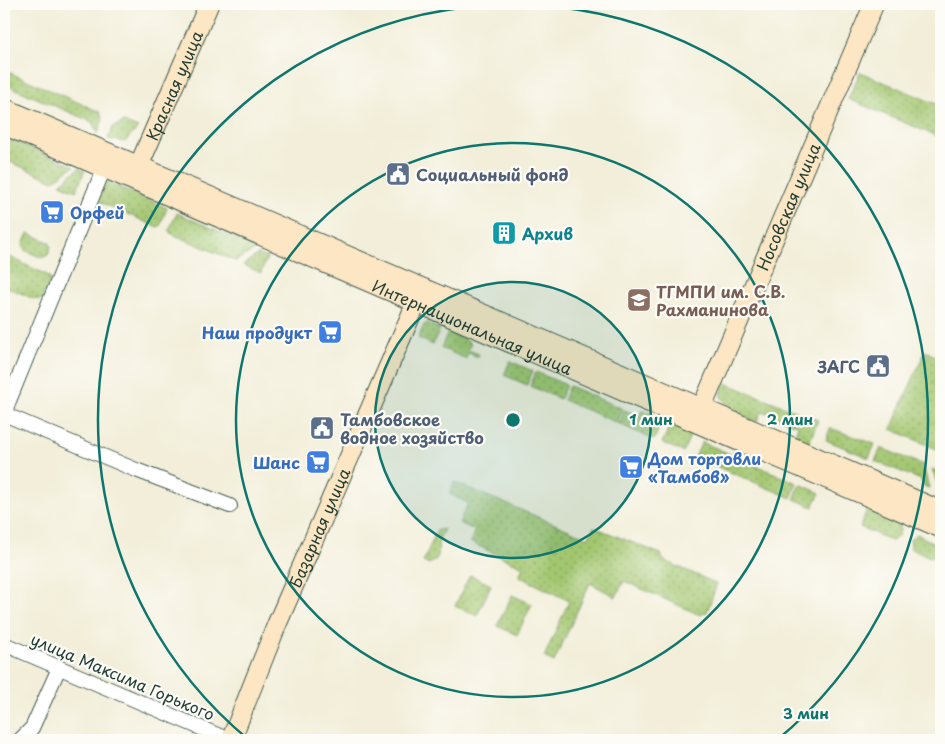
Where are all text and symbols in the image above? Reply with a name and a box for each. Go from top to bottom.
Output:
street label: Красная улица [139,26,208,144]
street label: Носовская улица [750,139,825,274]
public building icon: Социальный фонд [385,161,411,187]
place label: Социальный фонд [416,162,569,186]
supermarket icon: Орфей [39,199,65,225]
place label: Орфей [70,200,125,224]
building icon: Архив [491,220,517,246]
place label: Архив [522,221,573,245]
street label: Интернациональная улица [369,273,576,380]
place label: ТГМПИ им. С.В. Рахманинова [656,279,785,321]
school or university icon: ТГМПИ им. С.В. Рахманинова [626,287,652,313]
supermarket icon: Наш продукт [317,319,343,345]
place label: Наш продукт [202,320,313,344]
public building icon: ЗАГС [865,353,891,379]
place label: ЗАГС [816,354,860,378]
place label: Тамбовское водное хозяйство [340,407,484,449]
text: 1 мин [629,407,673,430]
text: 2 мин [767,407,814,430]
centre of rings [504,411,522,429]
public building icon: Тамбовское водное хозяйство [309,415,335,441]
place label: Дом торговли «Тамбов» [647,446,761,488]
supermarket icon: Шанс [305,449,331,475]
place label: Шанс [253,450,300,474]
supermarket icon: Дом торговли «Тамбов» [618,454,644,480]
street label: Базарная улица [282,464,355,591]
street label: улица Максима Горького [27,626,219,726]
text: 3 мин [783,701,829,724]

